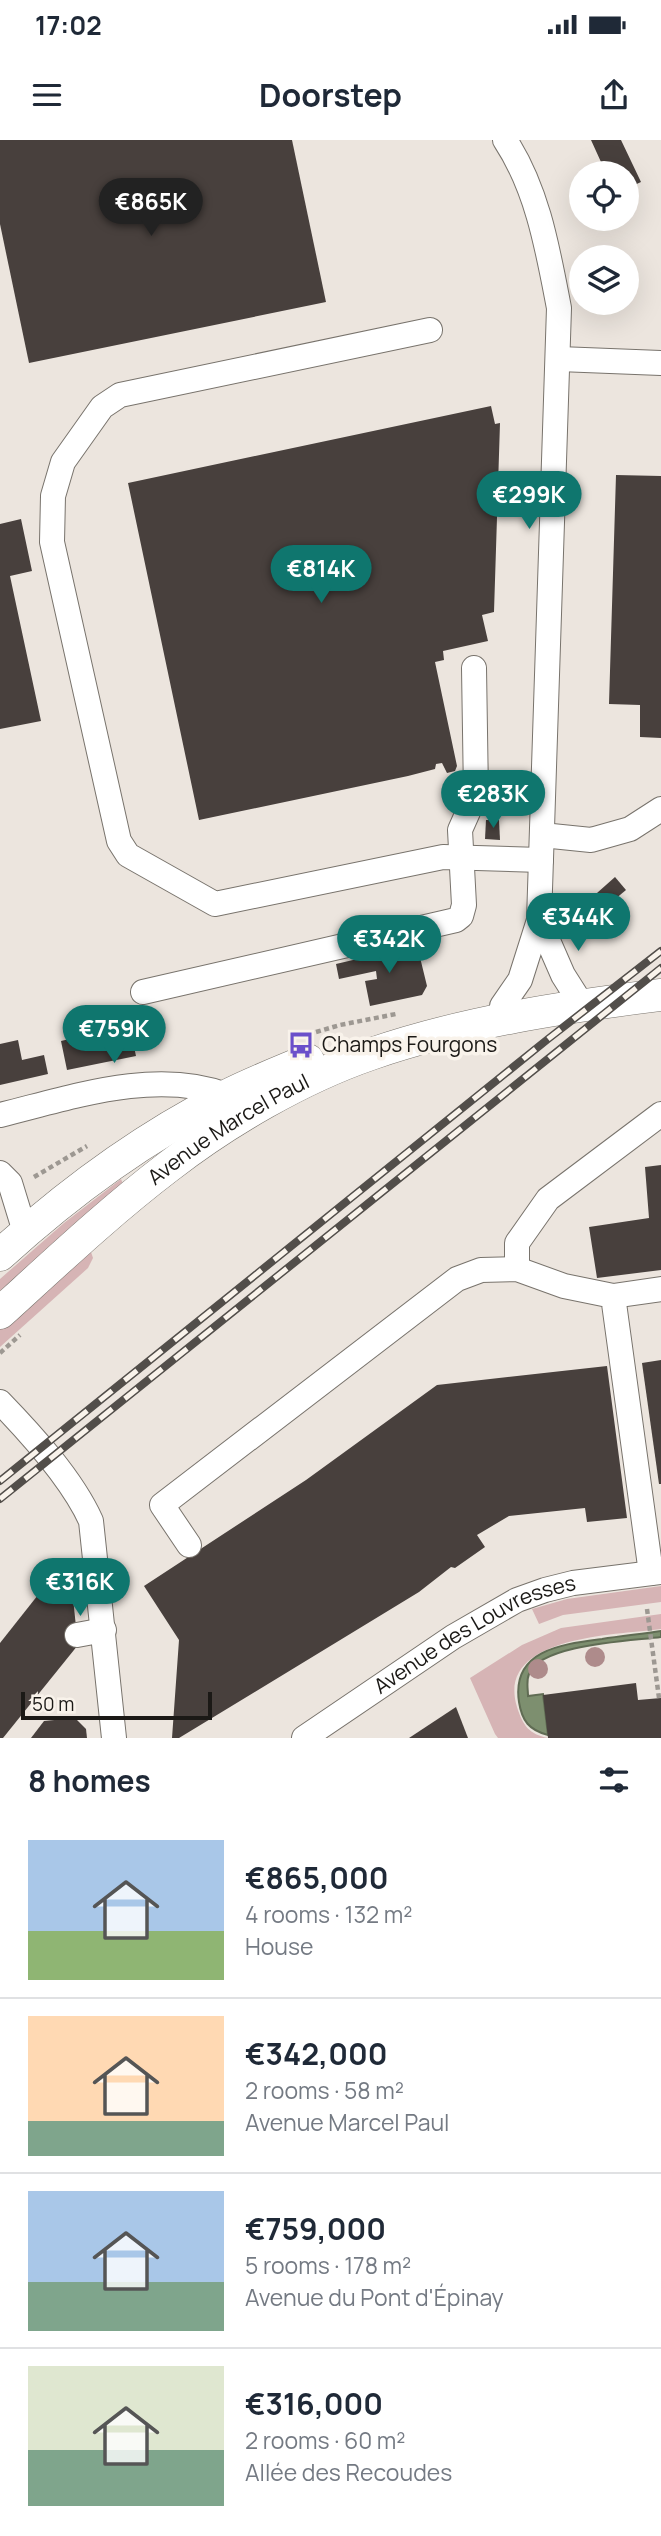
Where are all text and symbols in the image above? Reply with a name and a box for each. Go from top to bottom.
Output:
text: 17:02 [35,7,102,43]
text: Doorstep [259,73,402,117]
icon: menu [28,76,66,114]
icon: share [595,76,633,114]
map controls [569,161,639,315]
button: locate [569,161,639,231]
pin: €865K [102,178,200,238]
text: €865K [115,185,187,217]
button: layers [569,245,639,315]
pin: €299K [480,472,578,531]
text: €299K [493,478,565,510]
pin: €814K [272,546,370,605]
text: €814K [287,552,355,584]
pin: €283K [444,770,542,830]
text: €283K [457,777,529,809]
pin: €344K [529,894,627,953]
text: €344K [542,900,614,932]
pin: €342K [340,916,438,975]
text: €342K [353,922,425,954]
pin: €759K [65,1006,163,1065]
text: €759K [79,1012,149,1044]
bus stop icon: Champs Fourgons [286,1030,316,1060]
place label: Champs Fourgons [322,1030,497,1058]
street label: Avenue Marcel Paul [141,1067,313,1191]
pin: €316K [31,1558,129,1618]
text: €316K [46,1565,114,1597]
street label: Avenue des Louvresses [368,1568,578,1700]
scale bar [21,1689,212,1721]
text: 50 m [32,1691,74,1717]
text: 8 homes [28,1760,151,1801]
icon: filters [595,1761,633,1799]
text: €865,000 [245,1857,388,1898]
icon: home [84,1868,168,1952]
text: 4 rooms · 132 m² [245,1898,413,1930]
text: House [245,1930,314,1962]
text: €342,000 [245,2033,387,2074]
icon: home [84,2044,168,2128]
text: 2 rooms · 58 m² [245,2074,404,2106]
text: Avenue Marcel Paul [245,2106,449,2138]
text: €759,000 [245,2208,386,2249]
icon: home [84,2219,168,2303]
text: 5 rooms · 178 m² [245,2249,411,2281]
text: Avenue du Pont d'Épinay [245,2281,504,2313]
text: €316,000 [245,2383,383,2424]
icon: home [84,2394,168,2478]
text: 2 rooms · 60 m² [245,2424,406,2456]
text: Allée des Recoudes [245,2456,452,2488]

